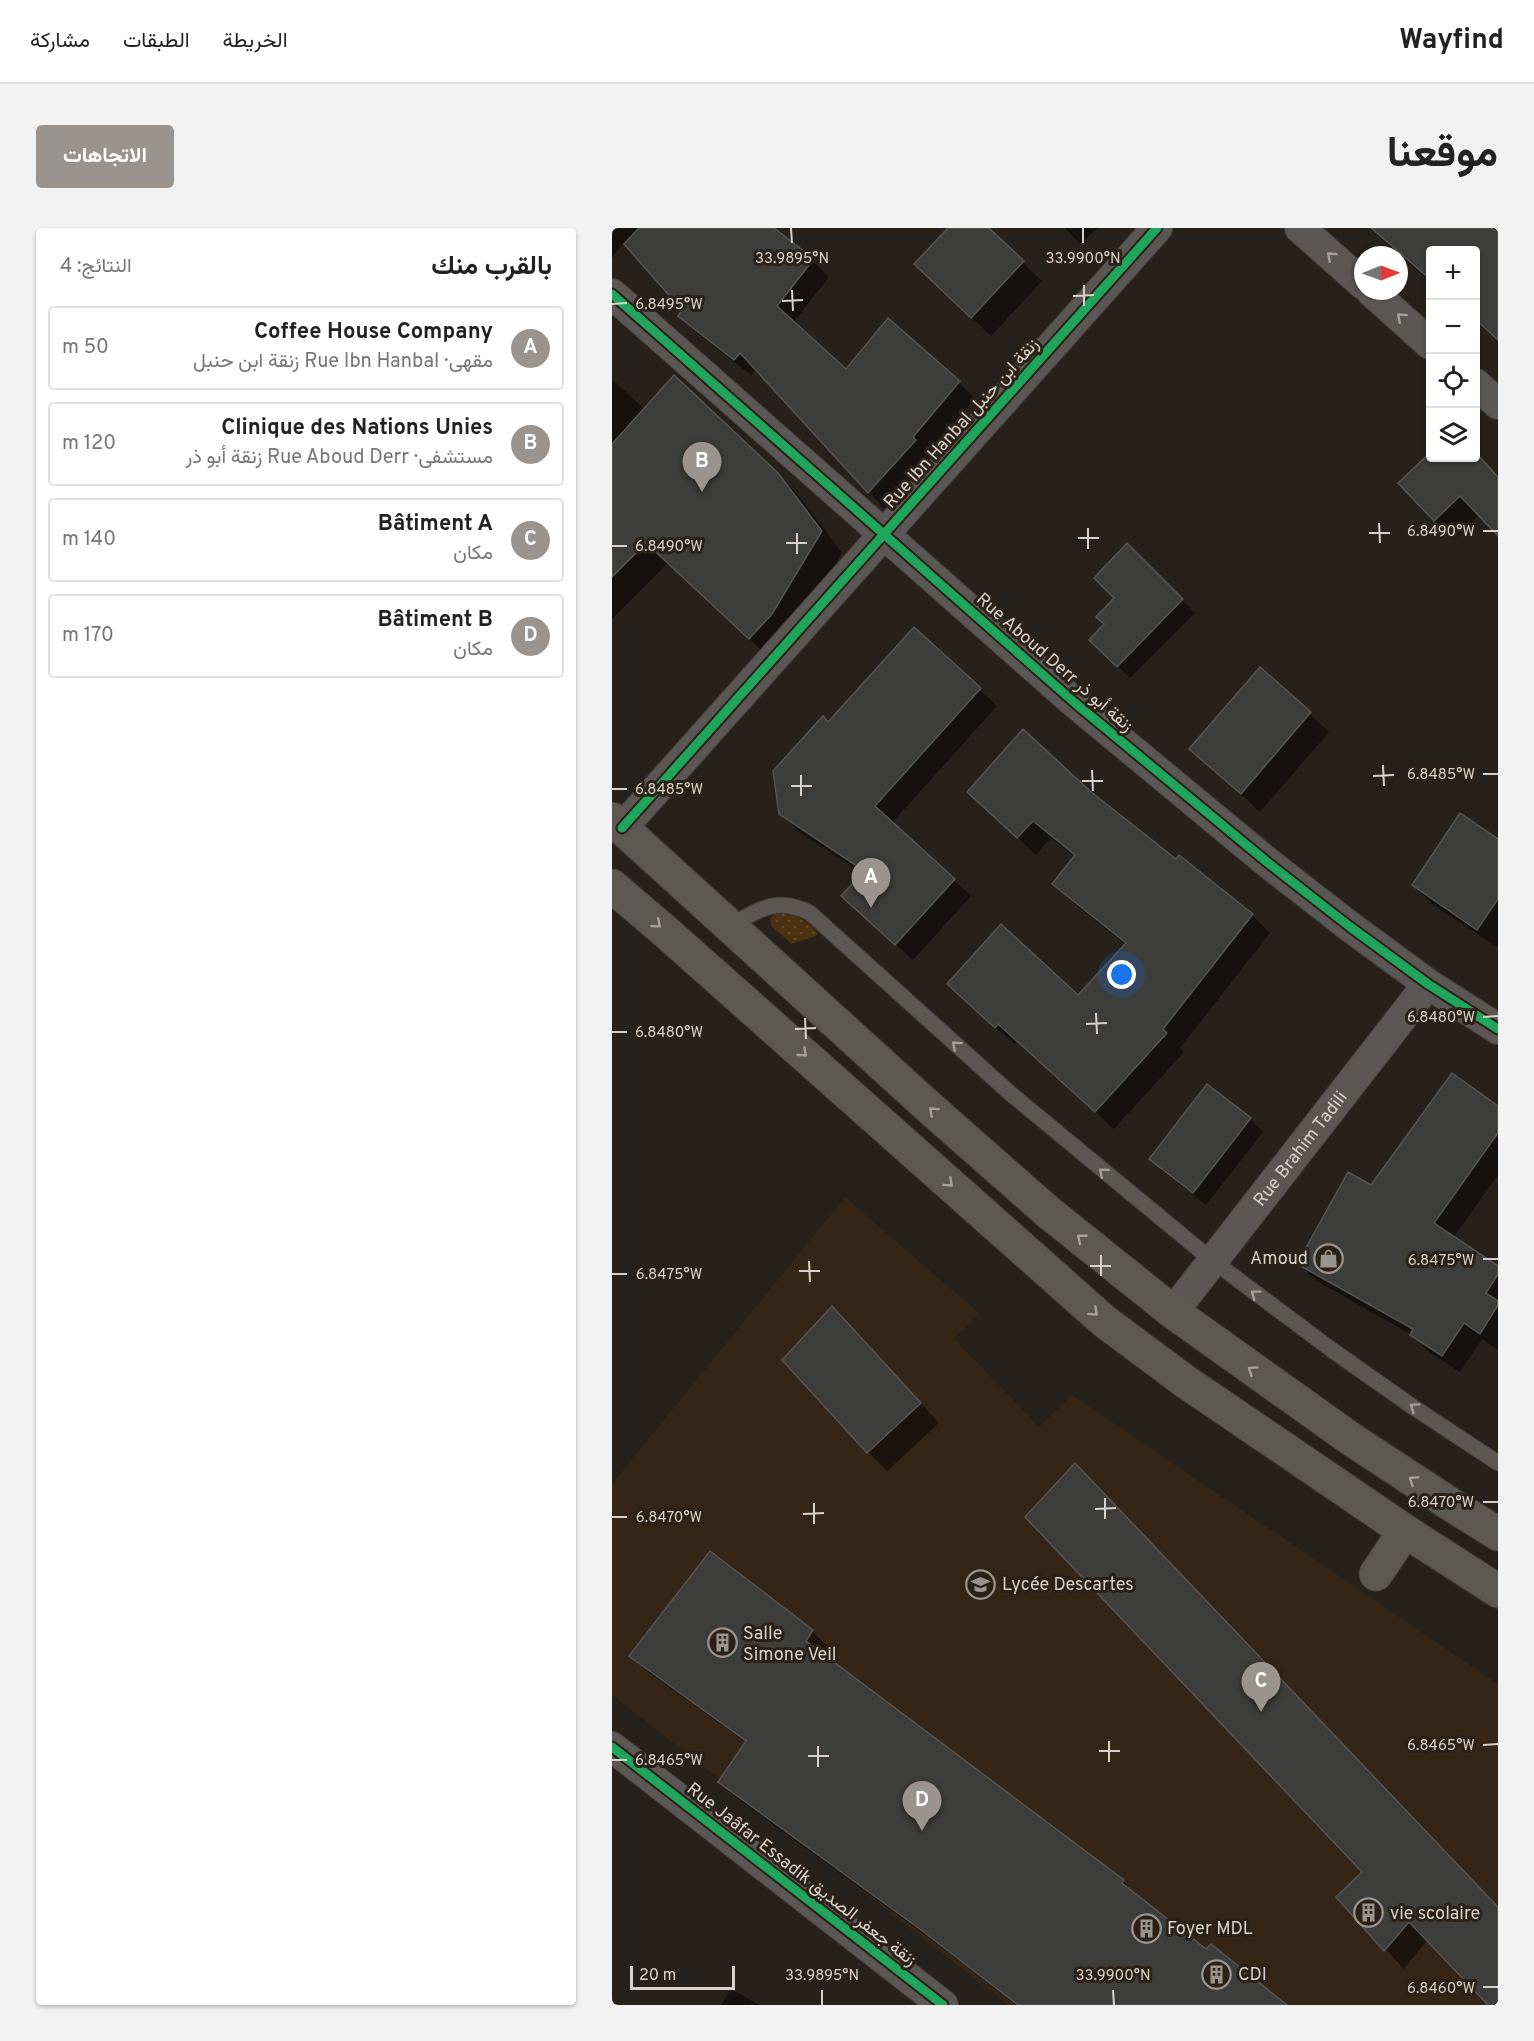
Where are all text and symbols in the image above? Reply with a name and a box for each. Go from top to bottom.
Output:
text: Wayfind [1399,23,1504,59]
text: مشاركة [30,28,90,55]
text: الطبقات [123,28,190,55]
text: الخريطة [223,28,288,55]
button: الاتجاهات [36,125,174,188]
text: موقعنا [1387,129,1498,182]
north arrow [1354,246,1408,300]
map controls [1426,246,1480,462]
button: + [1426,246,1480,300]
text: 33.9895°N [755,250,829,269]
text: 33.9900°N [1045,250,1121,269]
text: بالقرب منك [431,251,552,284]
one-way arrow [1327,252,1338,263]
text: النتائج: 4 [60,254,132,280]
text: 6.8495°W [635,296,703,315]
button: − [1426,300,1480,354]
one-way arrow [1397,313,1407,324]
text: Coffee House Company [254,319,493,346]
street label: Rue Ibn Hanbal زنقة ابن حنبل [879,334,1045,514]
text: 50 m [62,335,109,361]
text: A [523,335,538,361]
text: مقهى · Rue Ibn Hanbal زنقة ابن حنبل [193,349,493,375]
button: locate [1426,354,1480,408]
button: layers [1426,408,1480,462]
text: Clinique des Nations Unies [221,415,493,442]
text: 120 m [62,431,116,457]
text: B [524,431,537,457]
pin: B [682,442,722,492]
text: مستشفى · Rue Aboud Derr زنقة أبو ذر [186,445,493,471]
text: Bâtiment A [378,511,493,538]
text: 6.8490°W [1407,523,1475,542]
text: 140 m [62,527,116,553]
text: C [524,527,537,553]
text: 6.8490°W [635,538,703,557]
text: مكان [453,541,493,567]
street label: Rue Aboud Derr زنقة أبو ذر [971,588,1137,738]
text: Bâtiment B [377,607,493,634]
text: 170 m [62,623,114,649]
text: D [523,623,538,649]
text: مكان [453,637,493,663]
text: 6.8485°W [1407,766,1475,785]
text: 6.8485°W [635,781,703,800]
pin: A [852,858,890,908]
one-way arrow [650,917,661,928]
your location [1107,960,1136,989]
text: 6.8480°W [1407,1009,1475,1028]
text: 6.8480°W [635,1024,703,1043]
one-way arrow [952,1041,963,1052]
one-way arrow [796,1046,807,1057]
street label: Rue Brahim Tadili [1249,1087,1353,1212]
one-way arrow [930,1107,940,1118]
one-way arrow [1099,1168,1110,1179]
one-way arrow [942,1176,952,1187]
one-way arrow [1077,1235,1088,1246]
shop icon: Amoud [1313,1242,1345,1274]
place label: Amoud [1250,1248,1308,1271]
text: 6.8475°W [1408,1252,1474,1271]
text: 6.8475°W [636,1266,702,1285]
one-way arrow [1251,1290,1262,1301]
one-way arrow [1088,1305,1098,1316]
one-way arrow [1248,1366,1259,1377]
one-way arrow [1410,1403,1421,1414]
one-way arrow [1409,1476,1420,1487]
text: 6.8470°W [1408,1494,1474,1513]
text: 6.8470°W [636,1509,702,1528]
school or university icon: Lycée Descartes [965,1568,997,1600]
place label: Lycée Descartes [1002,1574,1134,1597]
place label: Salle Simone Veil [743,1623,836,1667]
building icon: Salle Simone Veil [706,1627,738,1659]
pin: C [1242,1662,1280,1712]
text: 6.8465°W [1407,1737,1475,1756]
text: 6.8465°W [635,1752,703,1771]
street label: Rue Jaâfar Essadik زنقة جعفر الصديق [681,1778,921,1972]
pin: D [902,1782,942,1831]
building icon: vie scolaire [1353,1897,1385,1929]
place label: vie scolaire [1390,1903,1480,1926]
building icon: Foyer MDL [1130,1912,1162,1944]
place label: Foyer MDL [1167,1918,1253,1941]
building icon: CDI [1201,1958,1233,1990]
scale bar [630,1963,735,1990]
place label: CDI [1238,1964,1267,1987]
text: 20 m [639,1966,676,1986]
text: 33.9895°N [785,1967,859,1986]
text: 33.9900°N [1075,1967,1151,1986]
text: 6.8460°W [1407,1980,1475,1999]

